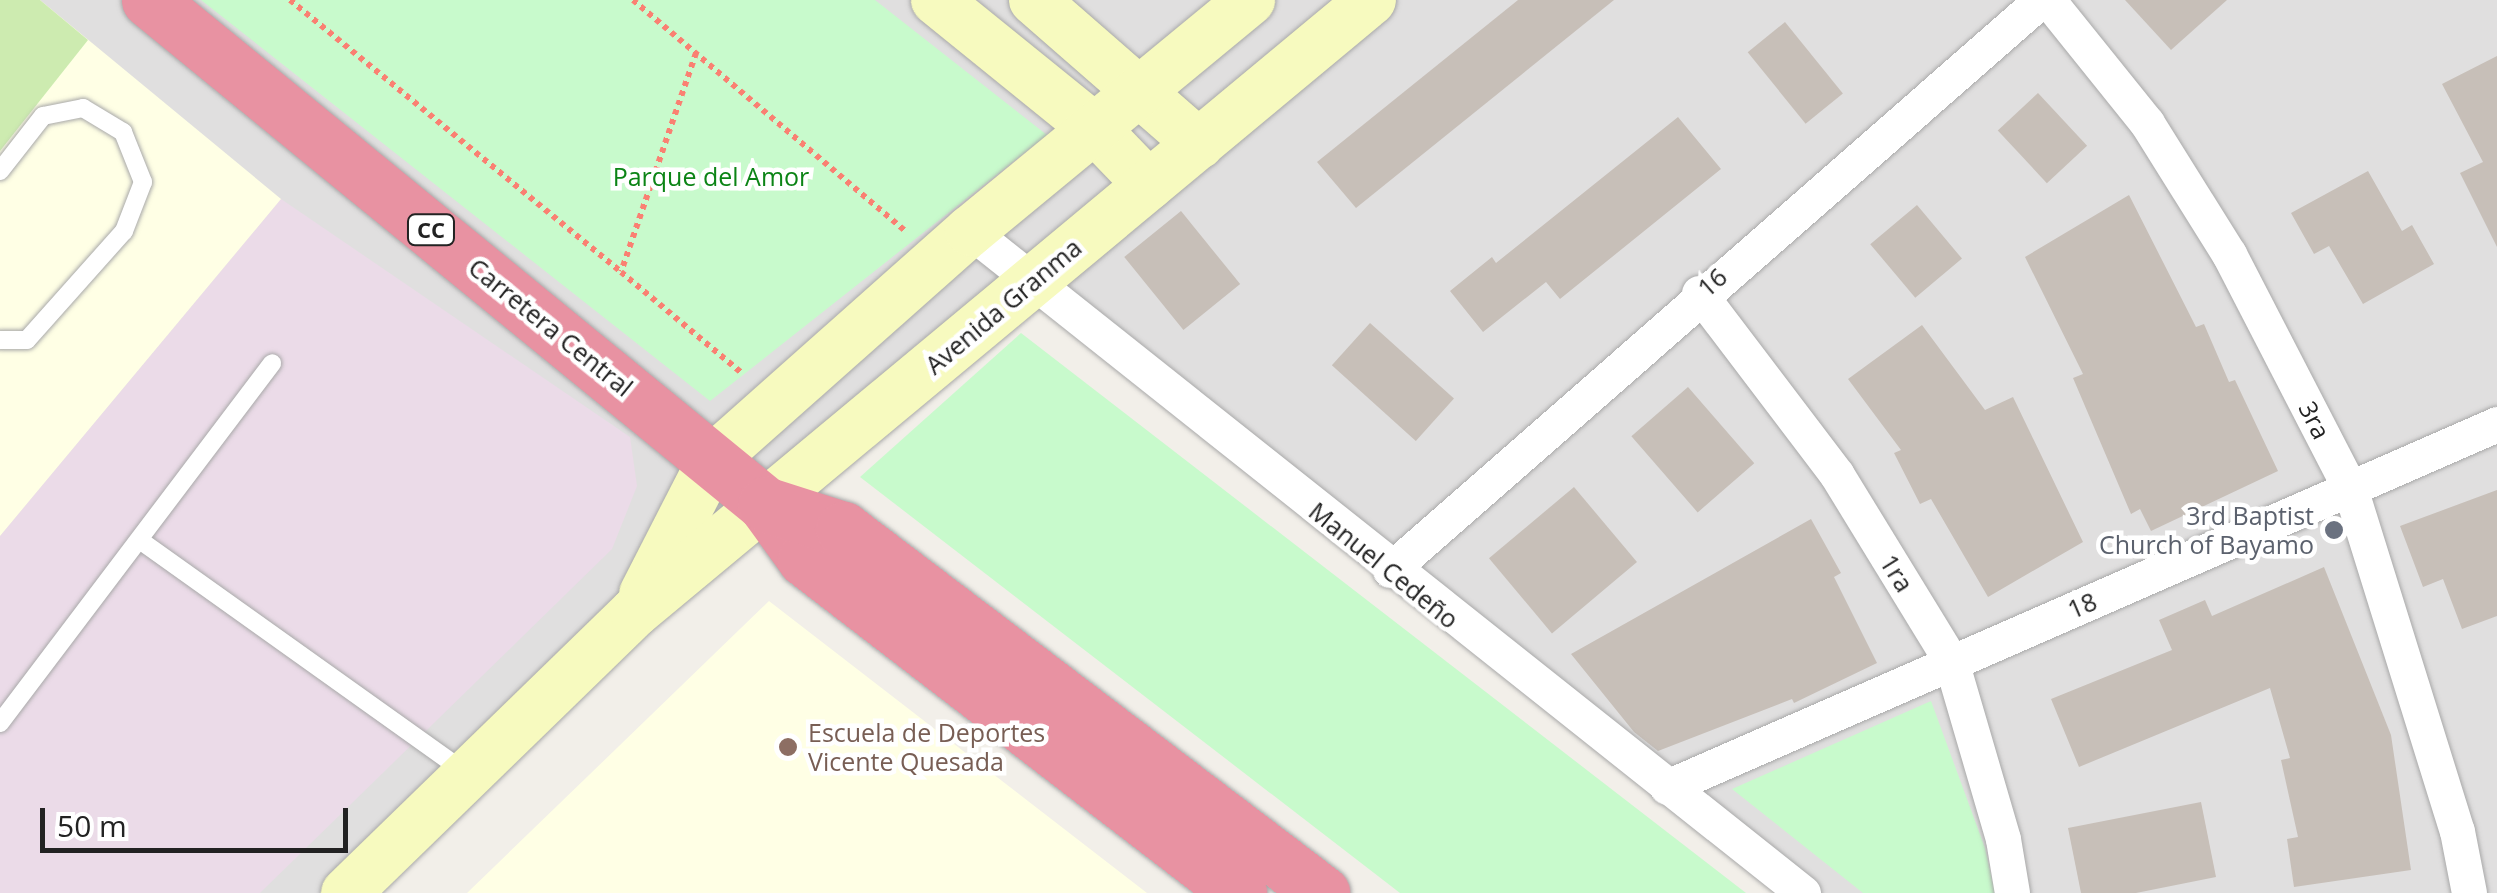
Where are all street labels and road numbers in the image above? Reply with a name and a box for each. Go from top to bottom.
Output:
road number: CC [406,213,456,247]
street label: Avenida Granma [919,232,1087,380]
street label: Carretera Central [463,252,639,402]
street label: 16 [1691,261,1733,303]
street label: 3ra [2293,396,2337,444]
street label: Manuel Cedeño [1303,496,1465,634]
street label: 1ra [1874,549,1920,597]
street label: 18 [2063,586,2101,624]

